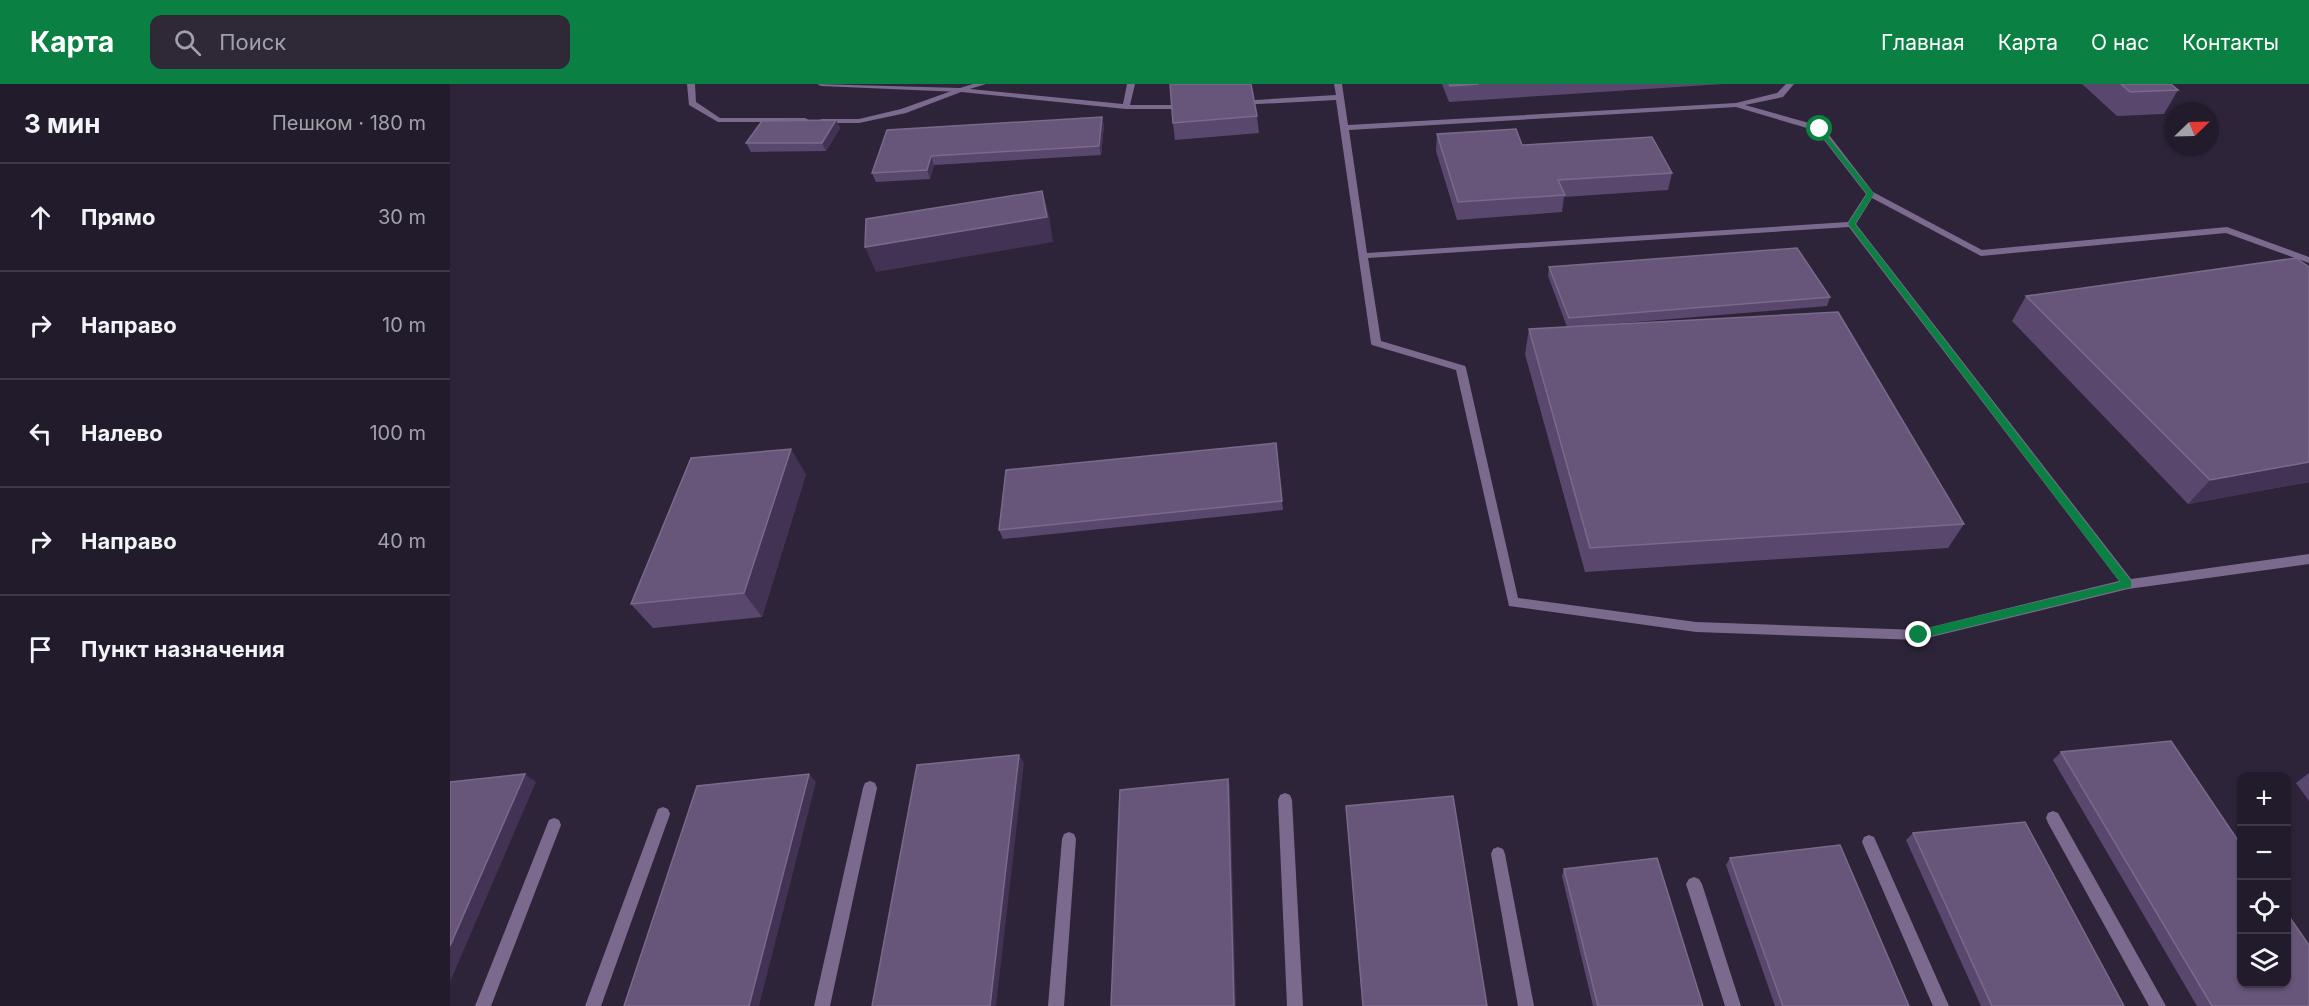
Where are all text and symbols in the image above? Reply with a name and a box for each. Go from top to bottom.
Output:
search box [150,15,570,69]
text: Карта [30,25,114,59]
icon: search [171,26,204,59]
text: Поиск [219,29,286,55]
text: Главная [1881,30,1965,55]
text: Карта [1998,30,2058,55]
text: О нас [2091,30,2149,55]
text: Контакты [2182,30,2279,55]
north arrow [2165,102,2219,156]
text: 3 мин [24,108,100,139]
text: Пешком · 180 m [272,111,426,135]
route start [1806,115,1832,141]
icon: ahead [24,201,57,234]
text: Прямо [81,204,155,230]
text: 30 m [378,205,426,229]
icon: right [24,309,57,342]
text: Направо [81,312,177,338]
text: 10 m [382,313,426,337]
icon: left [24,417,57,450]
text: Налево [81,420,163,446]
text: 100 m [369,421,426,445]
icon: right [24,525,57,558]
text: Направо [81,528,177,554]
text: 40 m [377,529,426,553]
route end [1905,621,1931,647]
icon: arrive [24,633,57,666]
text: Пункт назначения [81,636,285,662]
map controls [2237,772,2291,988]
button: + [2237,772,2291,826]
button: − [2237,826,2291,880]
button: locate [2237,880,2291,934]
button: layers [2237,934,2291,988]

